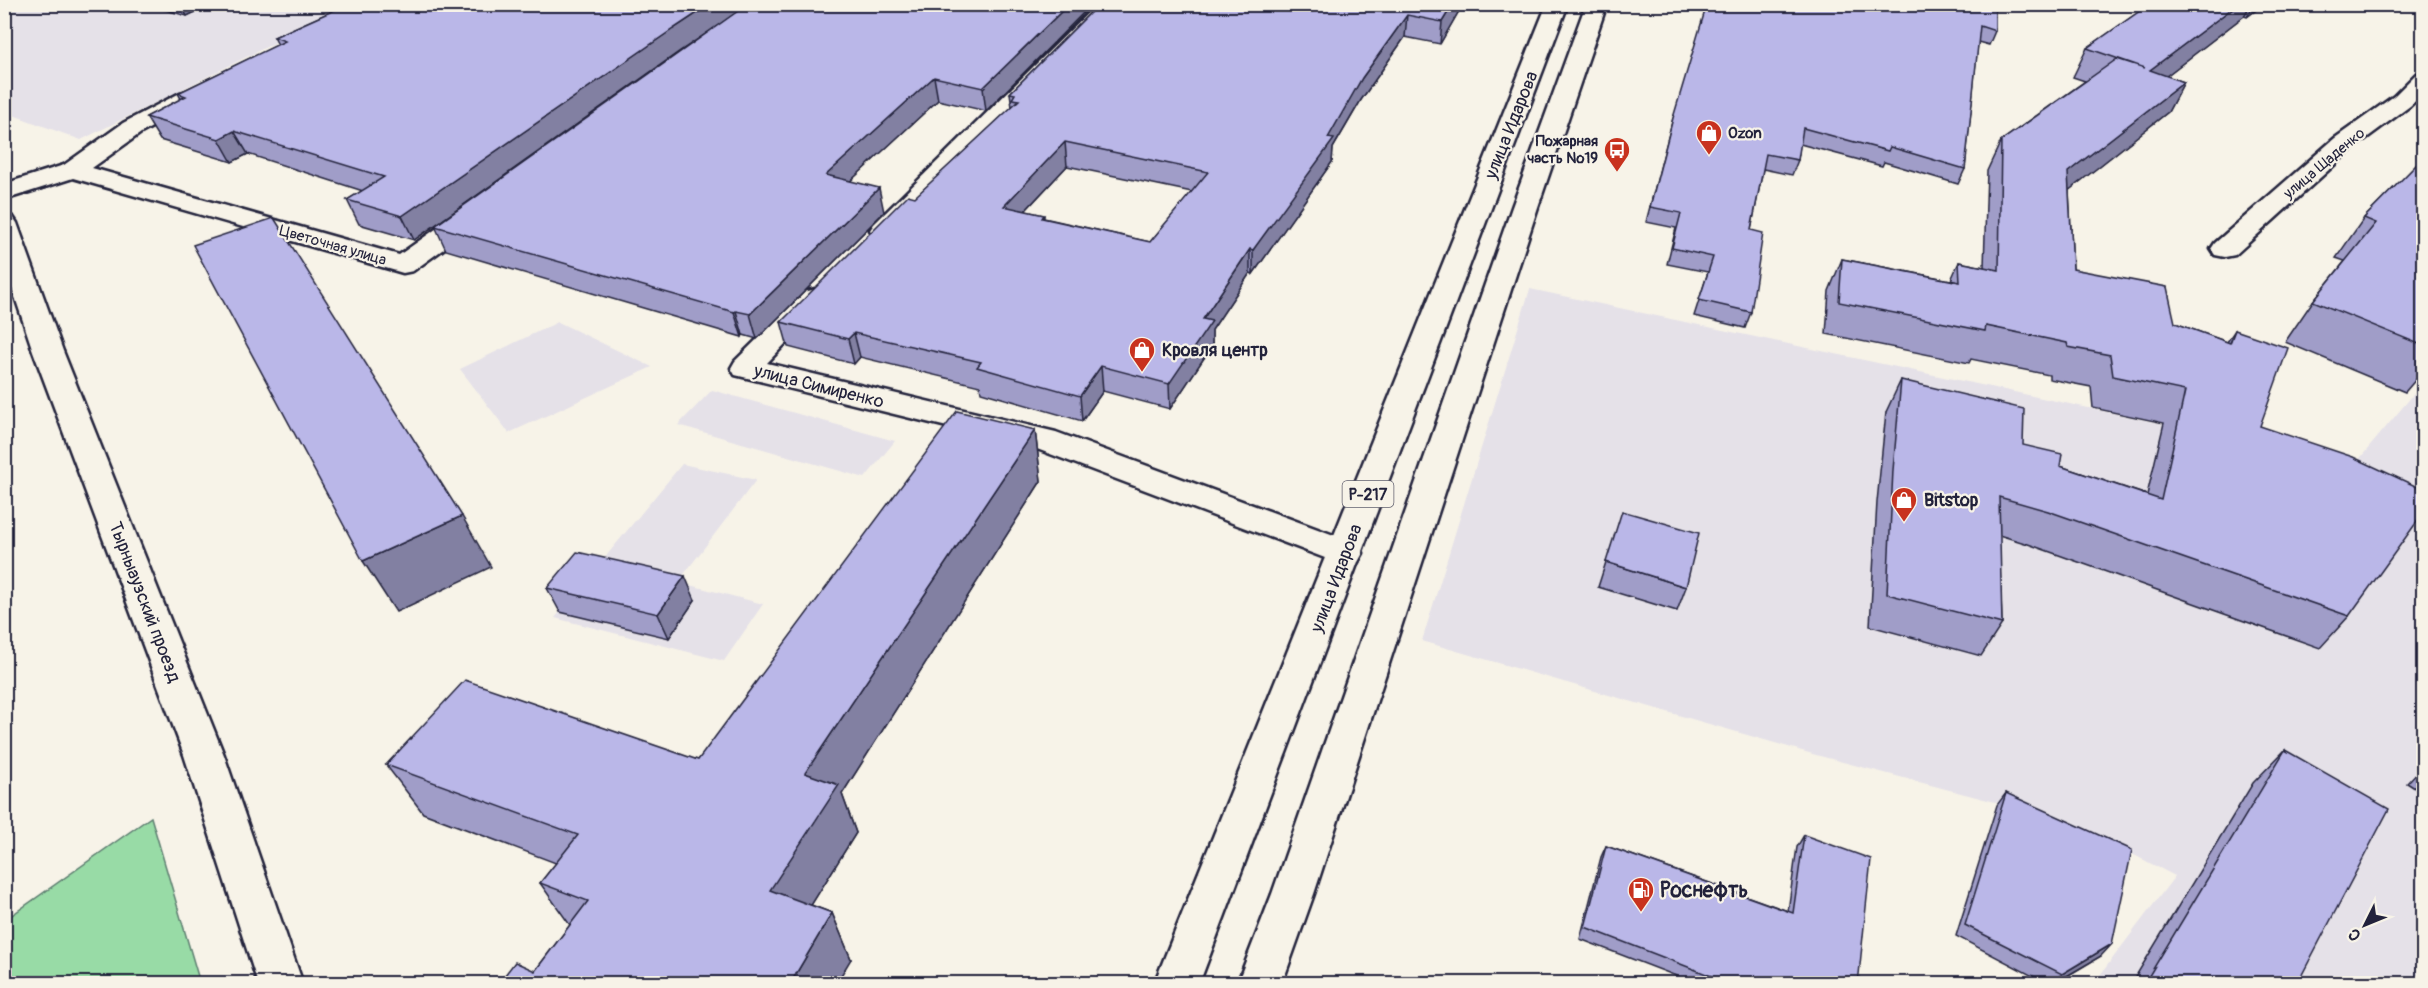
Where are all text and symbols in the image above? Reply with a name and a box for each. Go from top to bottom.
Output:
street label: улица Идарова [1479,68,1543,183]
shop icon: Ozon [1694,118,1724,156]
place label: Ozon [1728,124,1762,143]
street label: улица Щаденко [2279,124,2369,204]
place label: Пожарная часть №19 [1527,132,1598,168]
bus stop icon: Пожарная часть №19 [1602,135,1632,173]
street label: Цветочная улица [277,221,389,270]
shop icon: Кровля центр [1127,335,1157,373]
place label: Кровля центр [1162,339,1268,362]
street label: улица Симиренко [751,359,887,414]
road number: Р-217 [1342,481,1394,507]
shop icon: Bitstop [1889,485,1919,523]
place label: Bitstop [1924,489,1979,512]
street label: Тырныаузский проезд [103,519,186,686]
street label: улица Идарова [1305,521,1368,636]
fuel station icon: Роснефть [1626,875,1656,913]
place label: Роснефть [1660,877,1748,904]
north arrow [2335,895,2395,955]
text: С [2344,924,2365,945]

